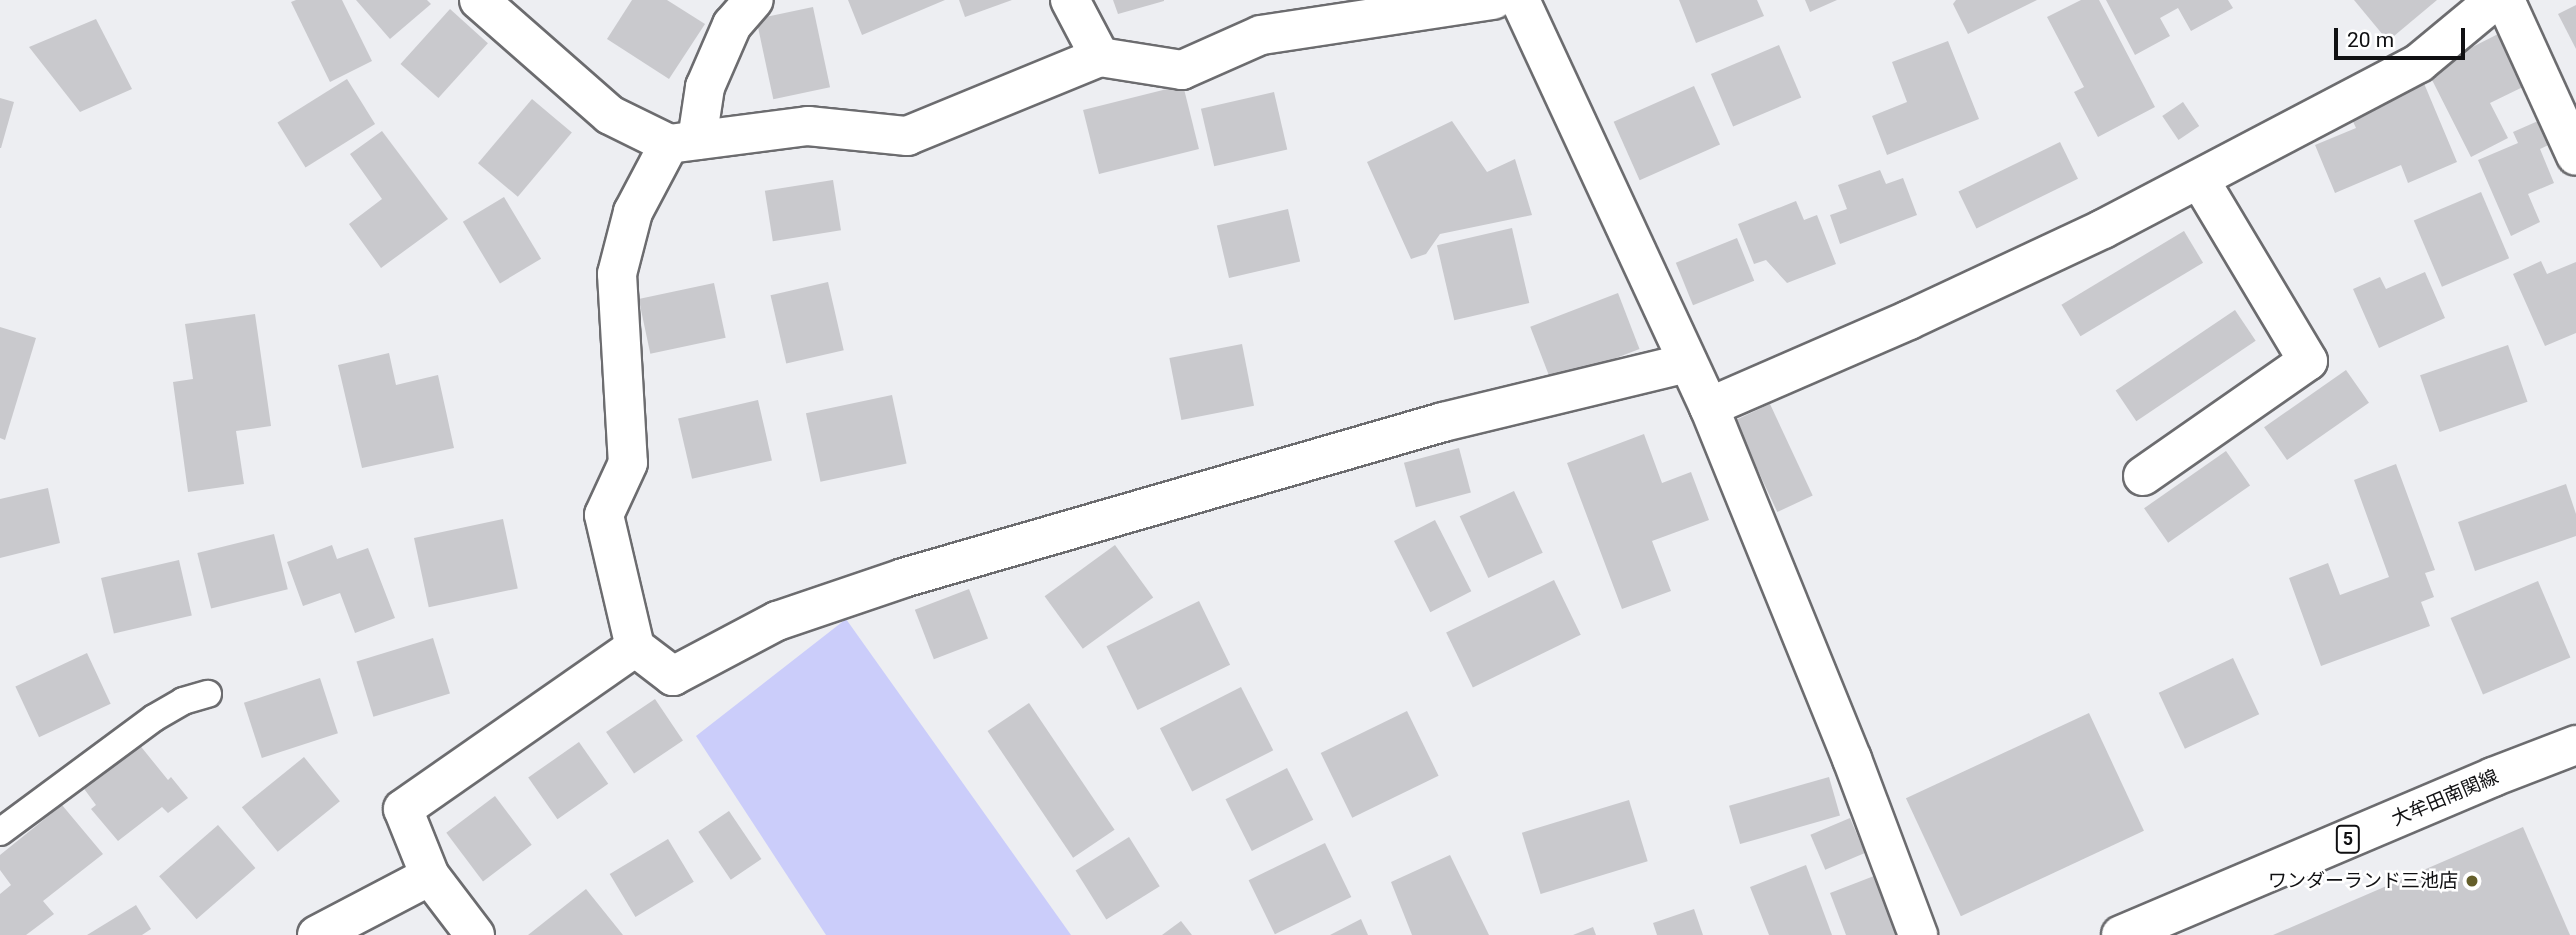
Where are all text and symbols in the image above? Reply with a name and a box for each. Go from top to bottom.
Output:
scale bar [2338,14,2469,58]
text: 20 m [2347,28,2394,52]
street label: 大牟田南関線 [2388,765,2502,831]
road number: 5 [2336,824,2360,854]
place label: ワンダーランド三池店 [2268,870,2458,892]
marker: ワンダーランド三池店 [2464,873,2480,889]

